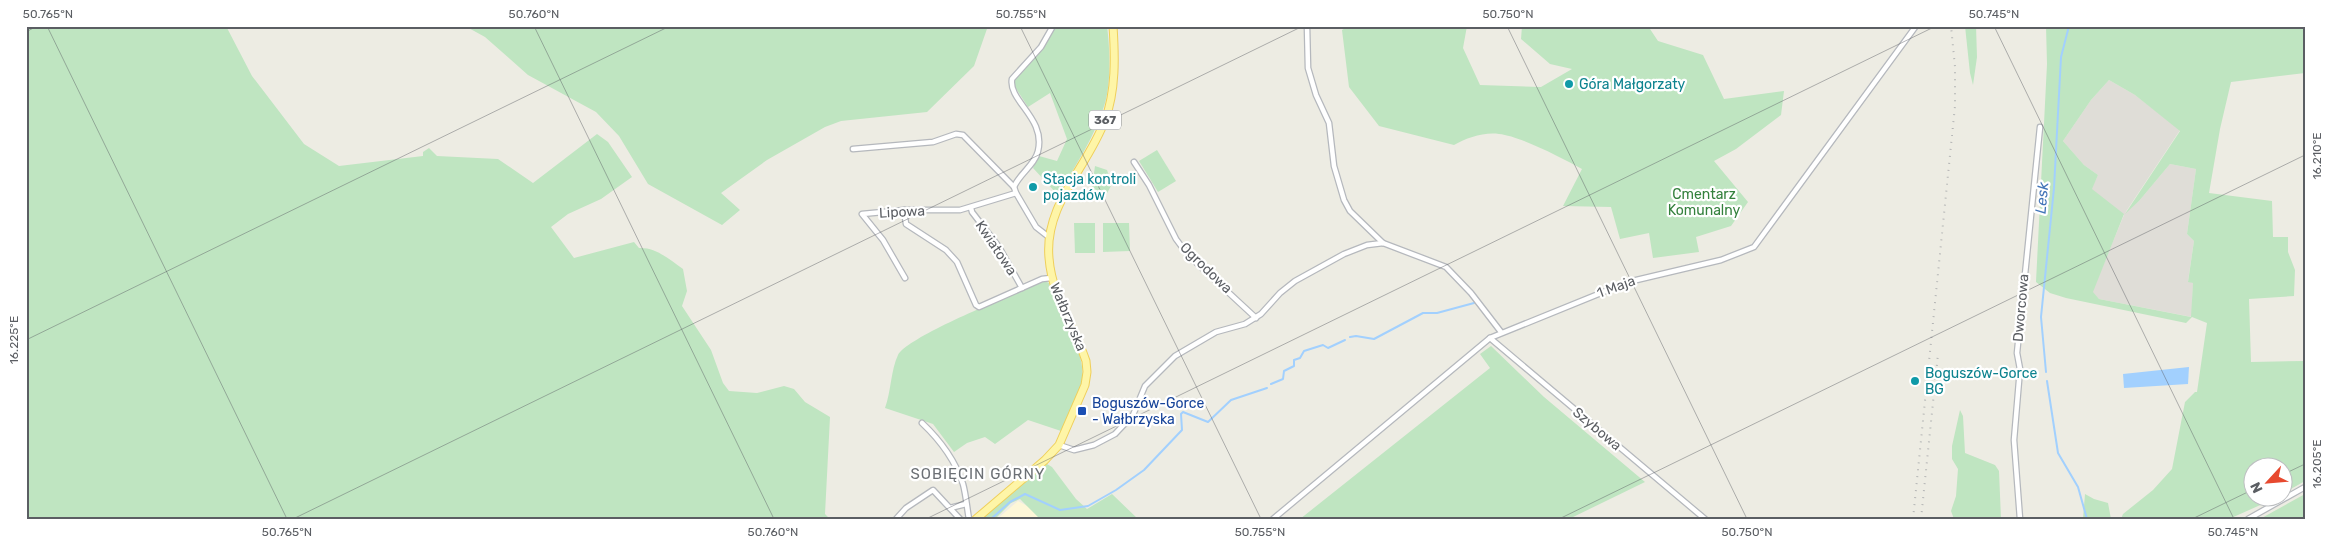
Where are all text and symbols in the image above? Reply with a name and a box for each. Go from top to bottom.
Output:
text: 50.765°N [23,7,73,21]
text: 50.760°N [509,7,559,21]
text: 50.755°N [996,7,1046,21]
text: 50.750°N [1482,7,1534,21]
text: 50.745°N [1969,7,2019,21]
place label: Góra Małgorzaty [1579,76,1686,93]
marker: Góra Małgorzaty [1563,78,1575,90]
road number: 367 [1089,110,1121,130]
text: 16.210°E [2310,132,2324,180]
place label: Stacja kontroli pojazdów [1043,171,1136,204]
marker: Stacja kontroli pojazdów [1027,181,1039,193]
water label: Lesk [2032,181,2052,215]
park label: Cmentarz Komunalny [1668,186,1741,219]
street label: Lipowa [878,202,926,222]
street label: Kwiatowa [972,217,1020,279]
street label: Ogrodowa [1176,239,1236,297]
street label: 1 Maja [1594,272,1638,302]
street label: Dworcowa [2010,273,2032,343]
street label: Wałbrzyska [1046,280,1090,354]
text: 16.225°E [7,316,21,364]
place label: Boguszów-Gorce BG [1925,365,2037,398]
marker: Boguszów-Gorce BG [1909,375,1921,387]
place label: Boguszów-Gorce - Wałbrzyska [1092,395,1204,428]
street label: Szybowa [1569,404,1625,454]
marker: Boguszów-Gorce - Wałbrzyska [1076,405,1088,417]
text: 16.205°E [2310,439,2324,489]
north arrow [2244,458,2294,508]
district label: SOBIĘCIN GÓRNY [910,465,1046,483]
text: N [2247,479,2267,496]
text: 50.765°N [262,525,312,539]
text: 50.760°N [748,525,798,539]
text: 50.755°N [1235,525,1285,539]
text: 50.750°N [1721,525,1773,539]
text: 50.745°N [2208,525,2258,539]

